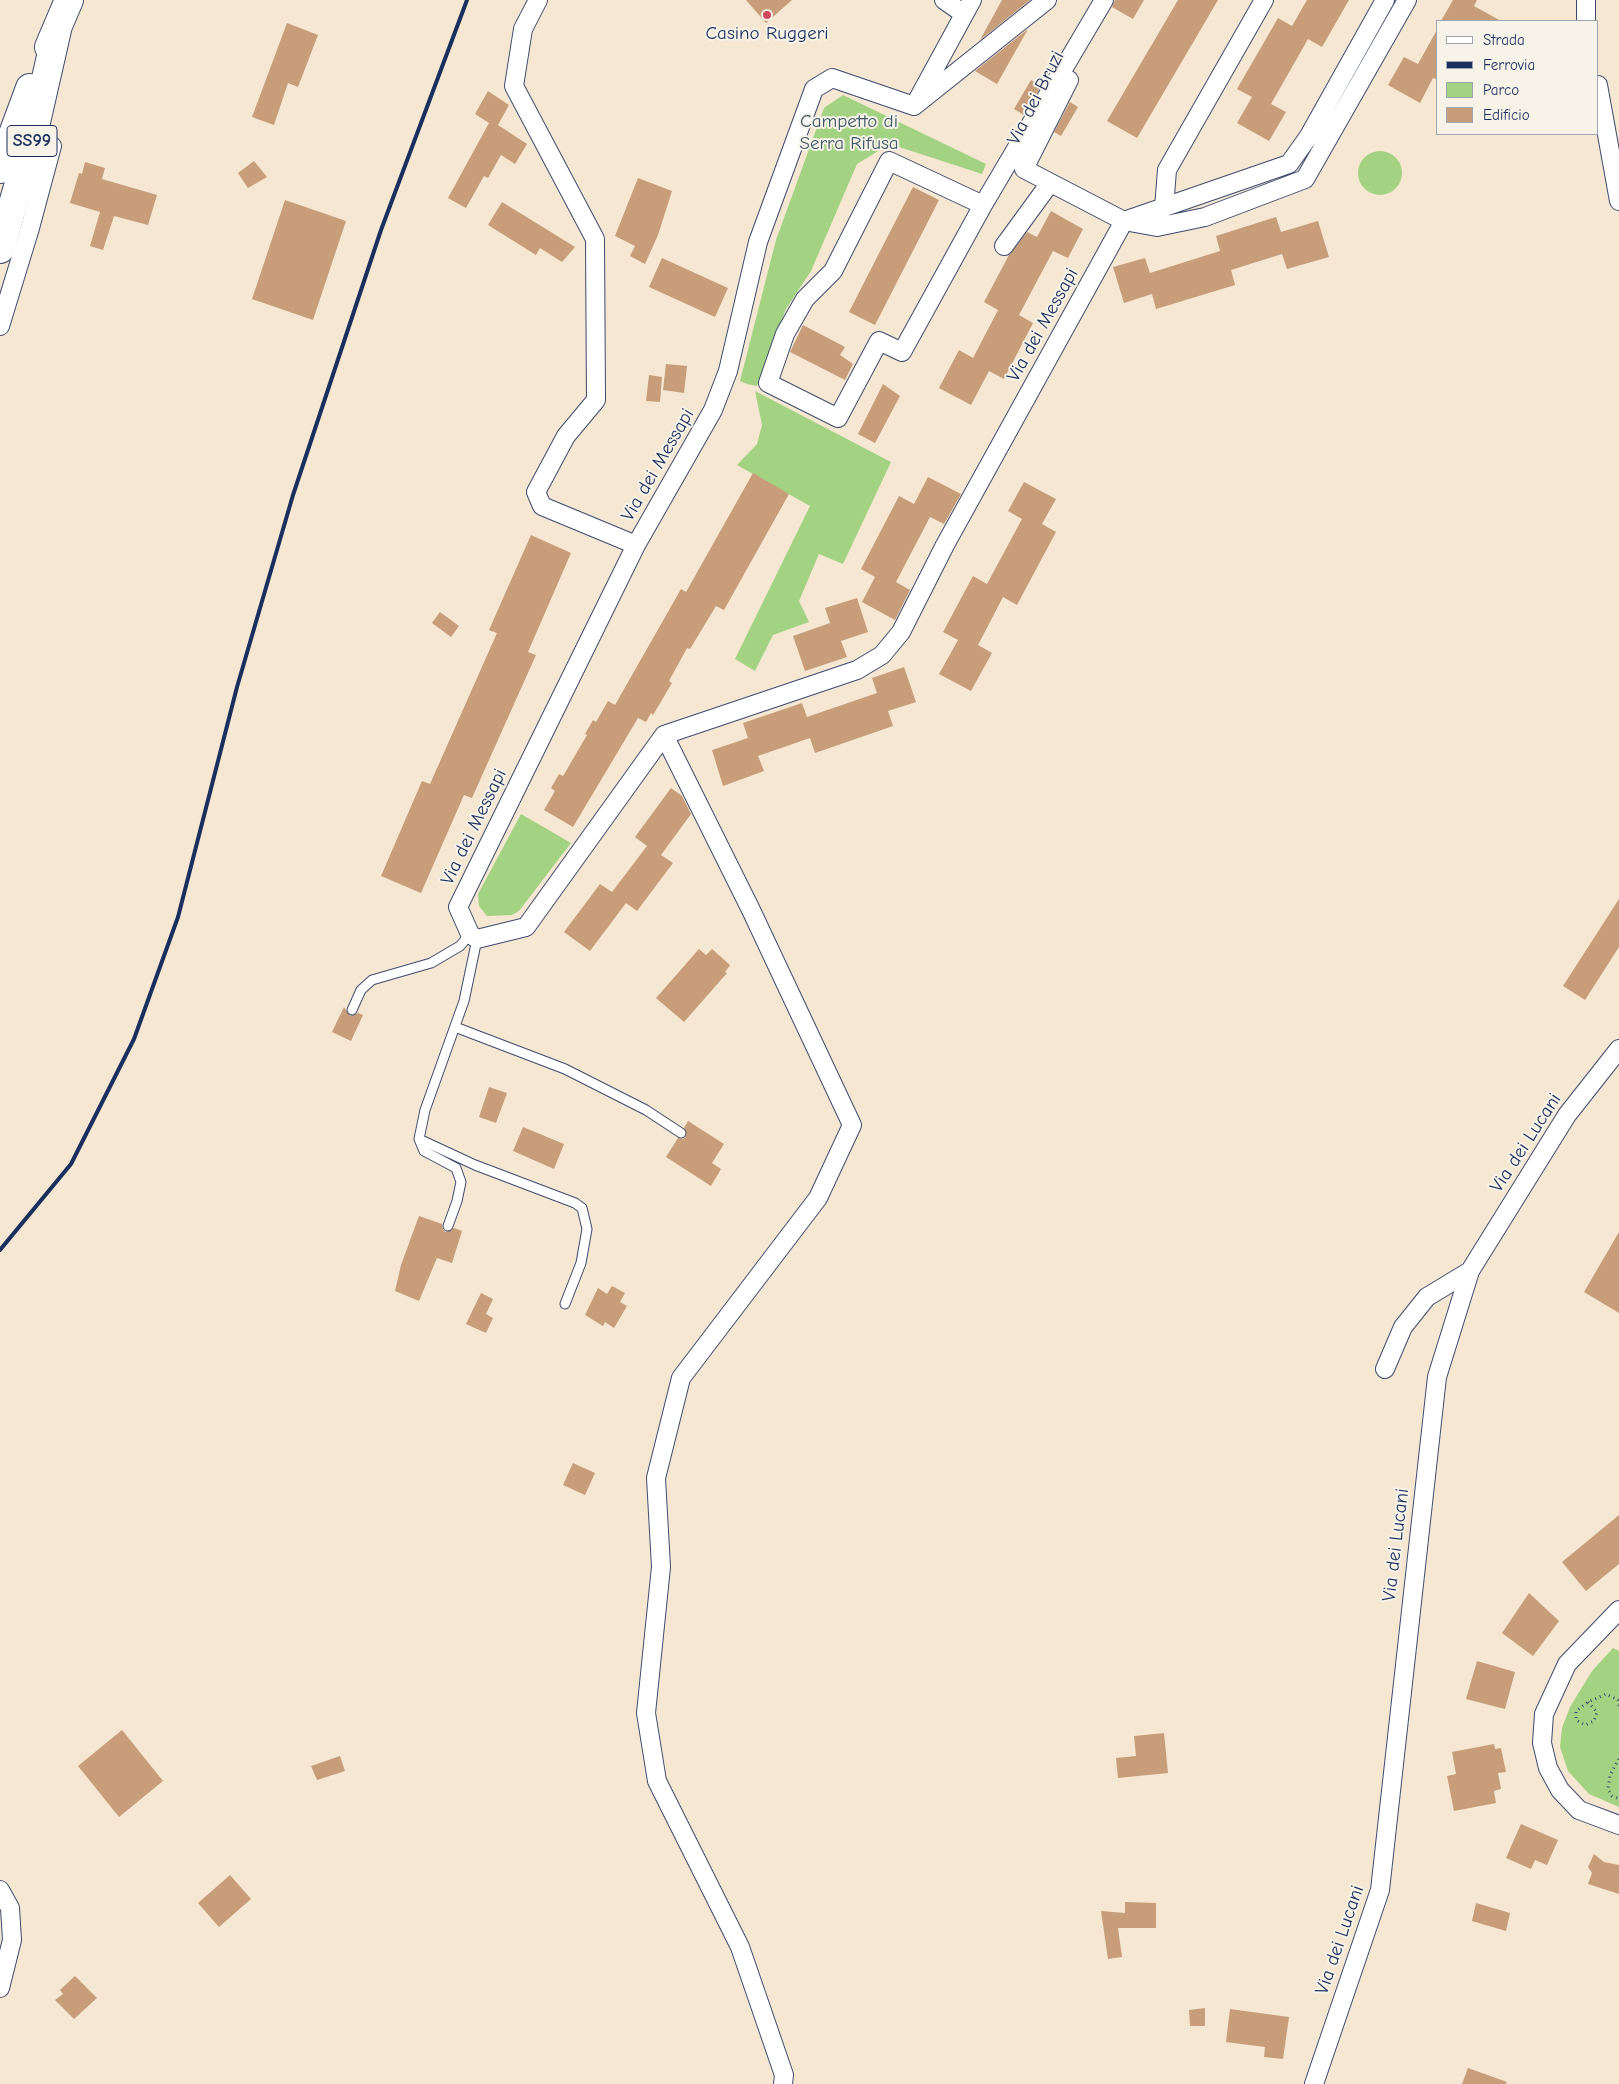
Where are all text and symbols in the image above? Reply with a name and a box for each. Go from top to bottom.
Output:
marker: Casino Ruggeri [761,9,773,21]
legend [1436,20,1599,135]
place label: Casino Ruggeri [705,23,829,45]
text: Strada [1483,31,1525,49]
street label: Via dei Bruzi [1003,47,1069,149]
text: Ferrovia [1483,56,1535,74]
text: Parco [1483,81,1519,99]
text: Edificio [1483,106,1530,124]
park label: Campetto di Serra Rifusa [799,111,899,155]
road number: SS99 [7,125,57,156]
street label: Via dei Messapi [1002,264,1084,386]
street label: Via dei Messapi [617,405,699,525]
street label: Via dei Messapi [436,765,512,889]
street label: Via dei Lucani [1485,1089,1567,1197]
street label: Via dei Lucani [1378,1487,1414,1603]
street label: Via dei Lucani [1311,1883,1369,1997]

